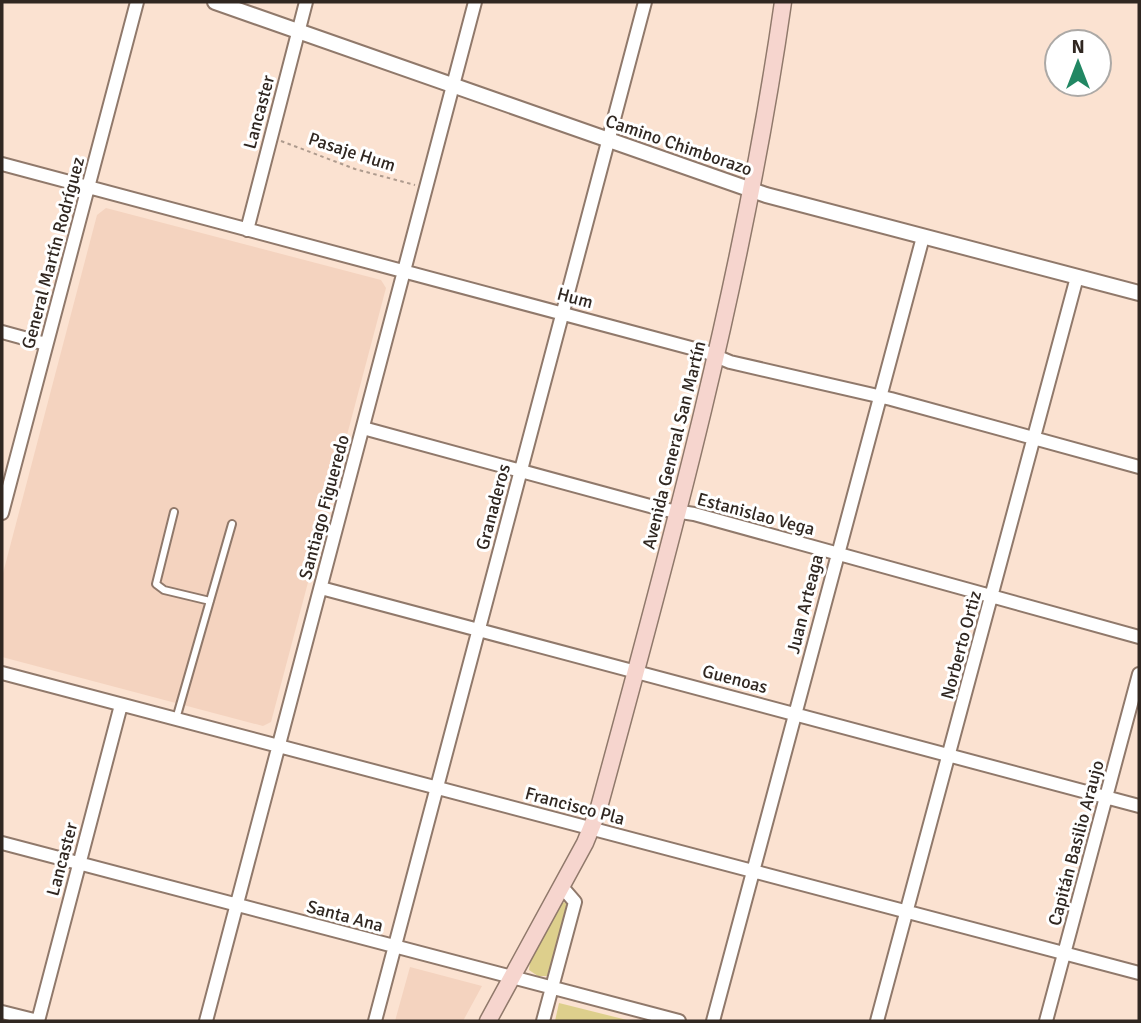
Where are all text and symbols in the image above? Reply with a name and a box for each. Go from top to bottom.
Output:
north arrow [1043,28,1113,98]
text: N [1071,35,1085,59]
street label: Lancaster [239,72,279,151]
street label: Camino Chimborazo [603,110,755,180]
street label: Pasaje Hum [306,128,398,176]
street label: General Martín Rodríguez [17,155,89,351]
street label: Hum [555,283,595,313]
street label: Avenida General San Martín [637,339,711,551]
street label: Santiago Figueredo [294,432,354,582]
street label: Granaderos [471,461,515,552]
street label: Estanislao Vega [695,488,817,540]
street label: Juan Arteaga [782,552,828,656]
street label: Norberto Ortiz [936,588,986,702]
street label: Guenoas [700,660,770,698]
street label: Capitán Basilio Araujo [1043,758,1109,928]
street label: Francisco Pla [523,782,627,830]
street label: Lancaster [42,819,82,898]
street label: Santa Ana [304,895,386,937]

